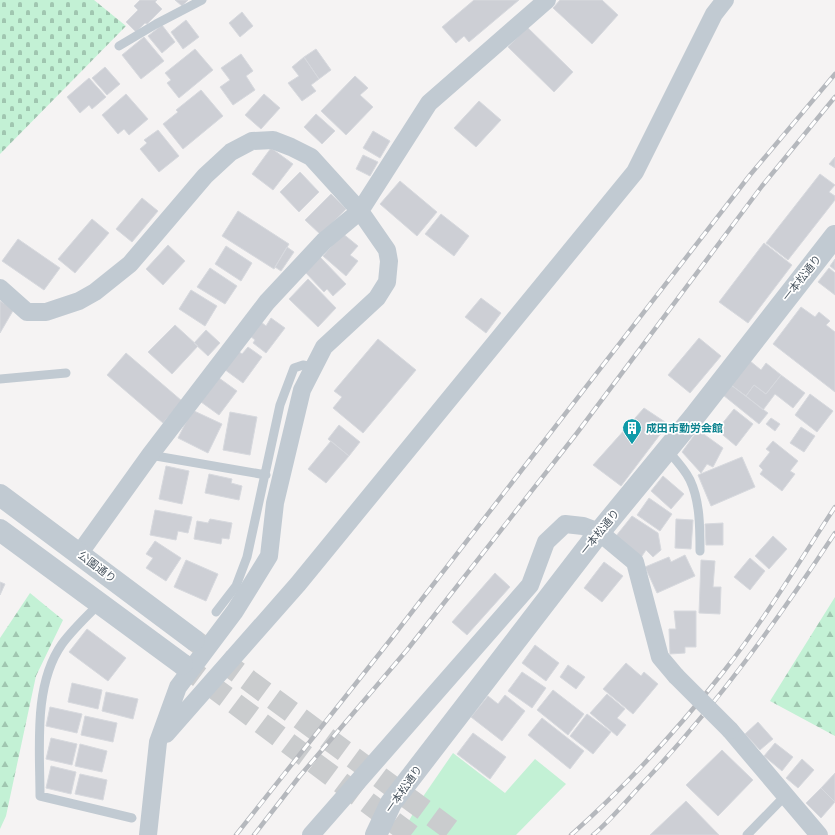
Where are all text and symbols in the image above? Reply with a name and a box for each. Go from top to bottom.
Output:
street label: 一本松通り [780,252,824,304]
building icon: 成田市勤労会館 [621,417,643,445]
place label: 成田市勤労会館 [646,422,723,435]
street label: 一本松通り [578,507,622,557]
street label: 公園通り [76,549,118,585]
street label: 一本松通り [383,763,425,815]

